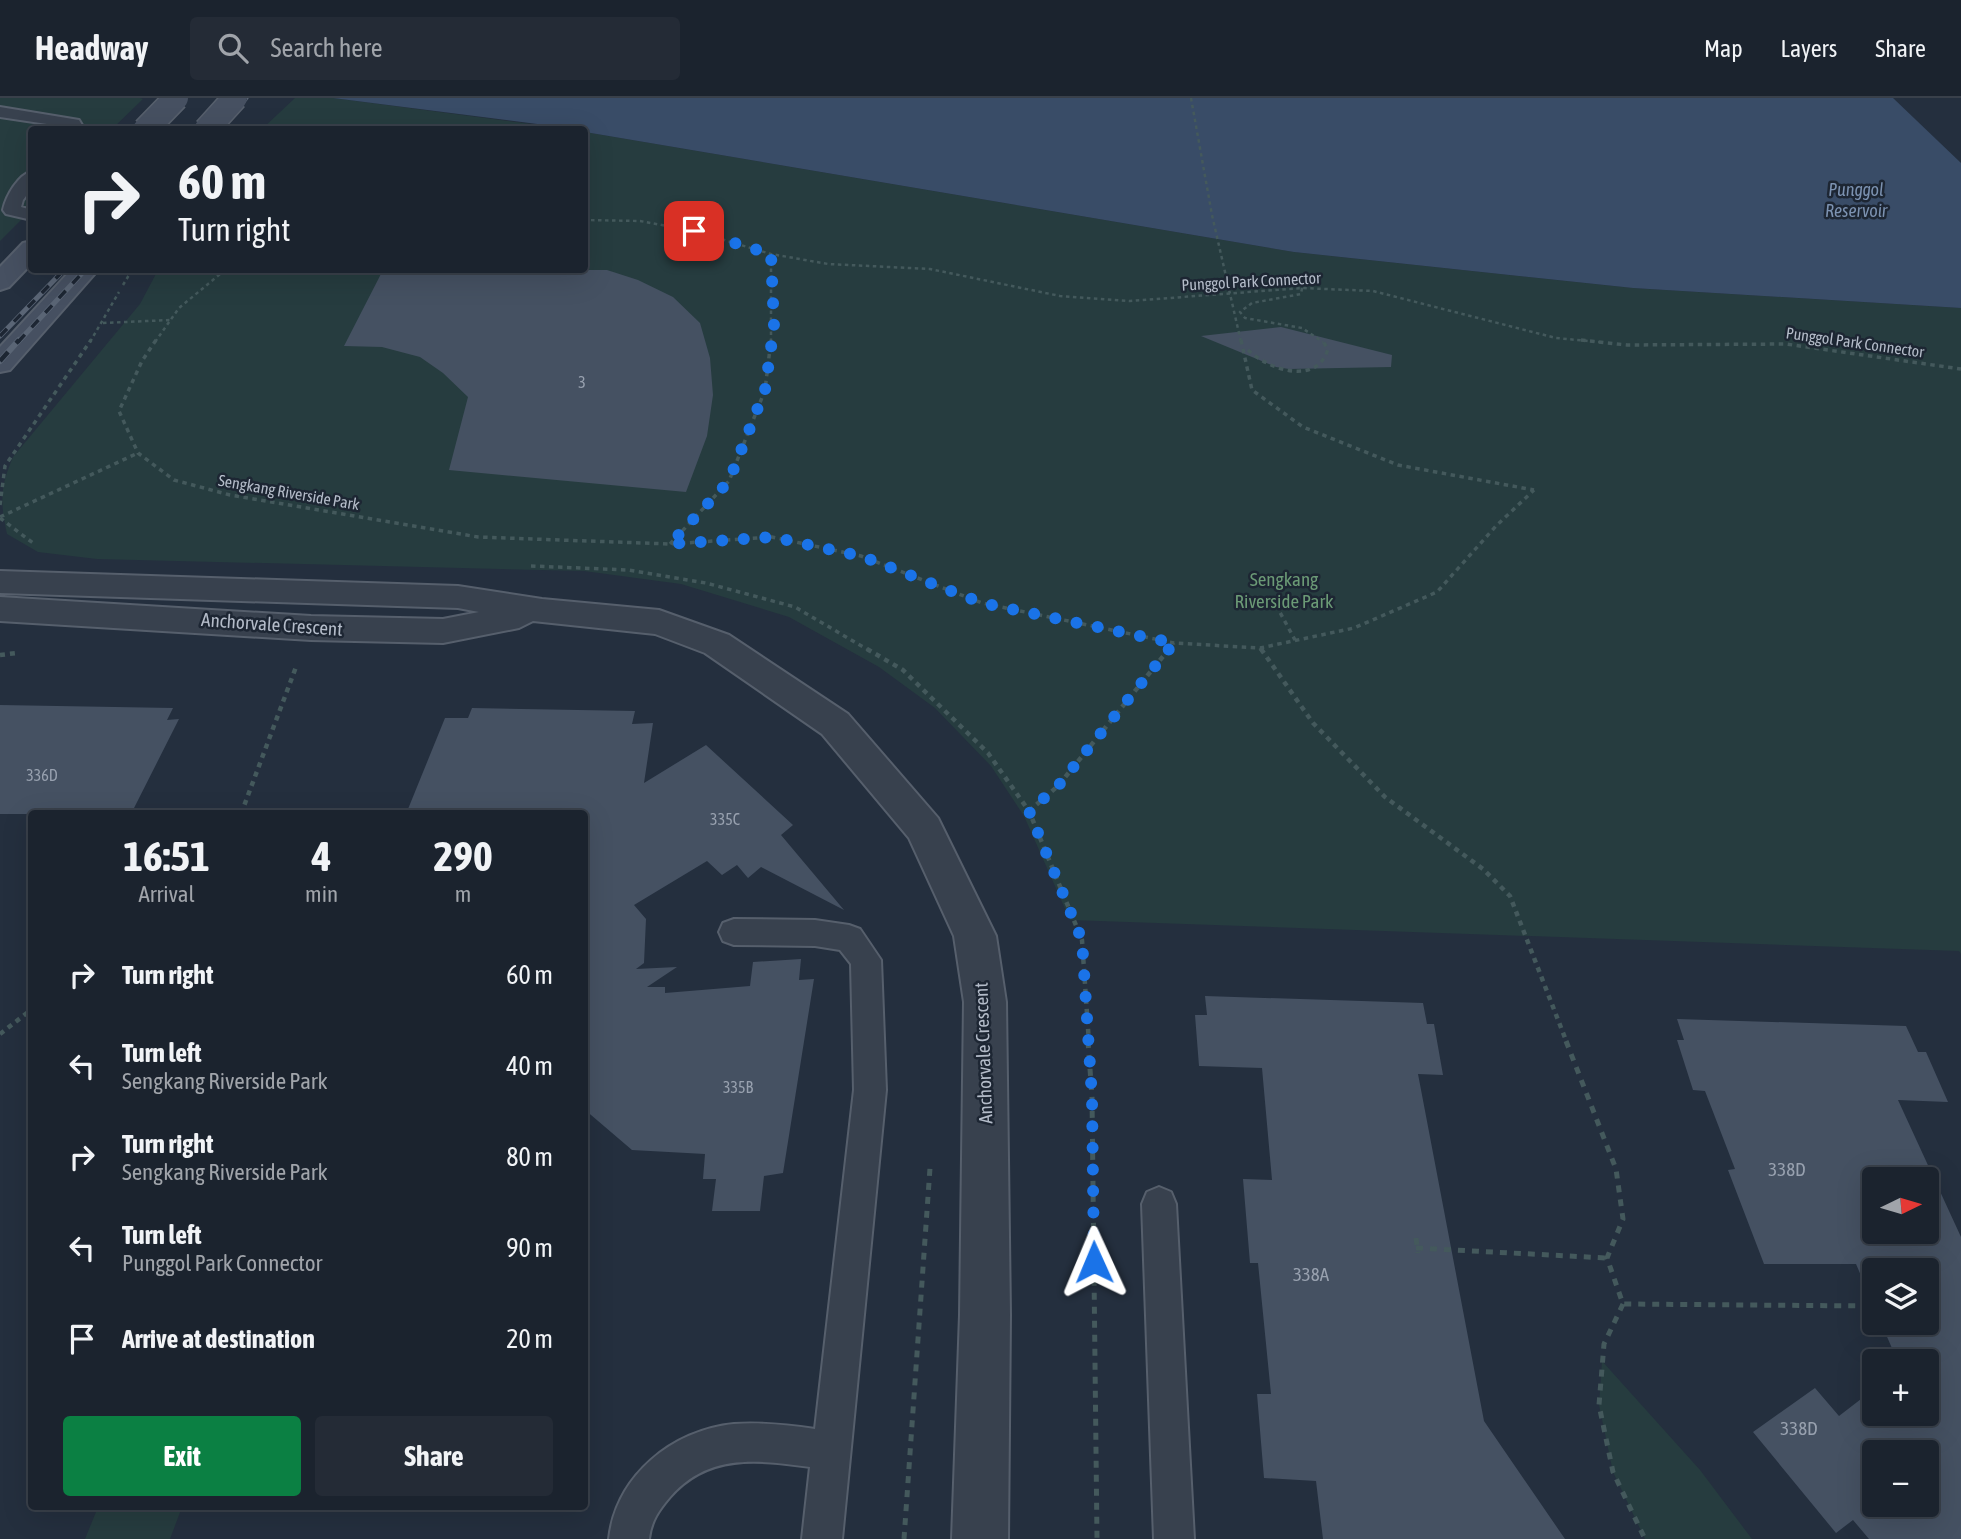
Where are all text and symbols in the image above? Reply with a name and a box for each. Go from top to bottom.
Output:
search box [190,17,680,80]
text: Headway [35,29,148,67]
icon: search [214,29,252,67]
text: Search here [270,33,383,63]
text: Map [1704,35,1743,62]
text: Layers [1781,35,1837,62]
text: Share [1875,35,1926,62]
text: 60 m [178,153,266,209]
icon: right [63,154,154,245]
water label: Punggol Reservoir [1825,179,1888,221]
pin [664,201,724,261]
text: Turn right [178,211,291,248]
icon: arrive [675,212,713,250]
street label: Punggol Park Connector [1181,268,1321,295]
street label: Punggol Park Connector [1785,323,1926,362]
house number: 3 [578,373,586,391]
street label: Sengkang Riverside Park [217,471,361,514]
park label: Sengkang Riverside Park [1235,568,1334,612]
street label: Anchorvale Crescent [201,608,343,640]
house number: 336D [26,766,58,784]
house number: 335C [710,810,740,828]
text: 16:51 [123,832,210,880]
text: 4 [312,832,331,880]
text: 290 [433,832,493,880]
text: Arrival [138,881,195,907]
text: min [305,881,338,907]
text: m [455,881,471,907]
icon: right [63,956,101,994]
text: Turn right [122,960,213,990]
text: 60 m [506,960,553,990]
street label: Anchorvale Crescent [970,982,996,1124]
text: Turn left [122,1038,202,1068]
icon: left [63,1047,101,1085]
text: 40 m [506,1051,553,1081]
text: Sengkang Riverside Park [122,1068,328,1094]
house number: 335B [723,1078,753,1096]
text: Turn right [122,1129,213,1159]
icon: right [63,1138,101,1176]
text: 80 m [506,1142,553,1172]
house number: 338D [1768,1158,1806,1180]
text: Sengkang Riverside Park [122,1159,328,1185]
north arrow [1862,1167,1939,1244]
map controls [1862,1167,1939,1517]
text: Turn left [122,1220,202,1250]
position arrow [1057,1225,1131,1299]
icon: left [63,1229,101,1267]
text: 90 m [506,1233,553,1263]
text: Punggol Park Connector [122,1250,322,1276]
button: layers [1862,1258,1939,1335]
house number: 338A [1293,1263,1330,1285]
icon: arrive [63,1320,101,1358]
text: Arrive at destination [122,1324,315,1354]
text: 20 m [506,1324,553,1354]
button: + [1862,1349,1939,1426]
button: Exit [63,1416,301,1496]
button: Share [315,1416,553,1496]
house number: 338D [1780,1417,1818,1439]
button: − [1862,1440,1939,1517]

